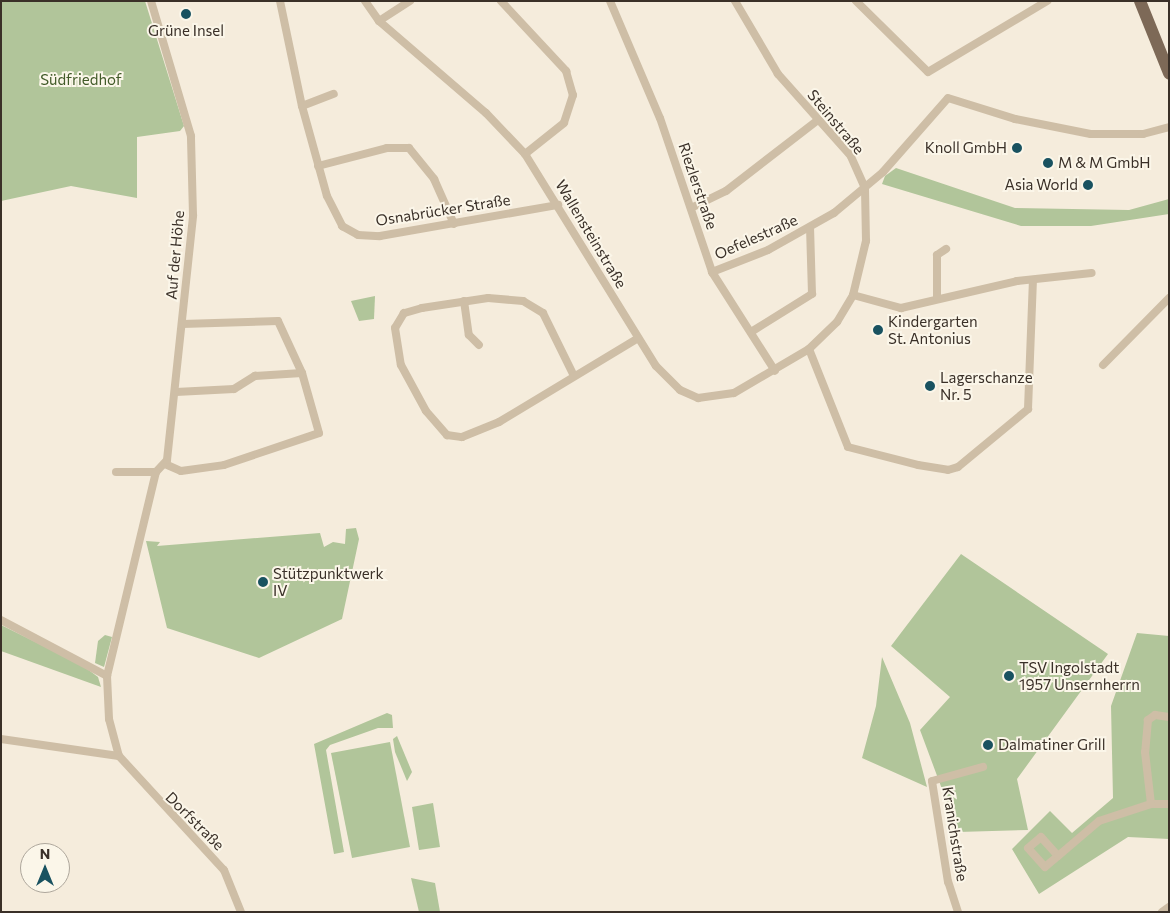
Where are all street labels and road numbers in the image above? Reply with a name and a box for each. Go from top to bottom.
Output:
street label: Steinstraße [804,86,868,158]
street label: Riezlerstraße [675,140,721,232]
street label: Wallensteinstraße [552,177,630,291]
street label: Osnabrücker Straße [374,190,512,230]
street label: Auf der Höhe [162,210,188,300]
street label: Oefelestraße [712,211,800,263]
street label: Kranichstraße [939,785,971,883]
street label: Dorfstraße [162,788,228,854]

